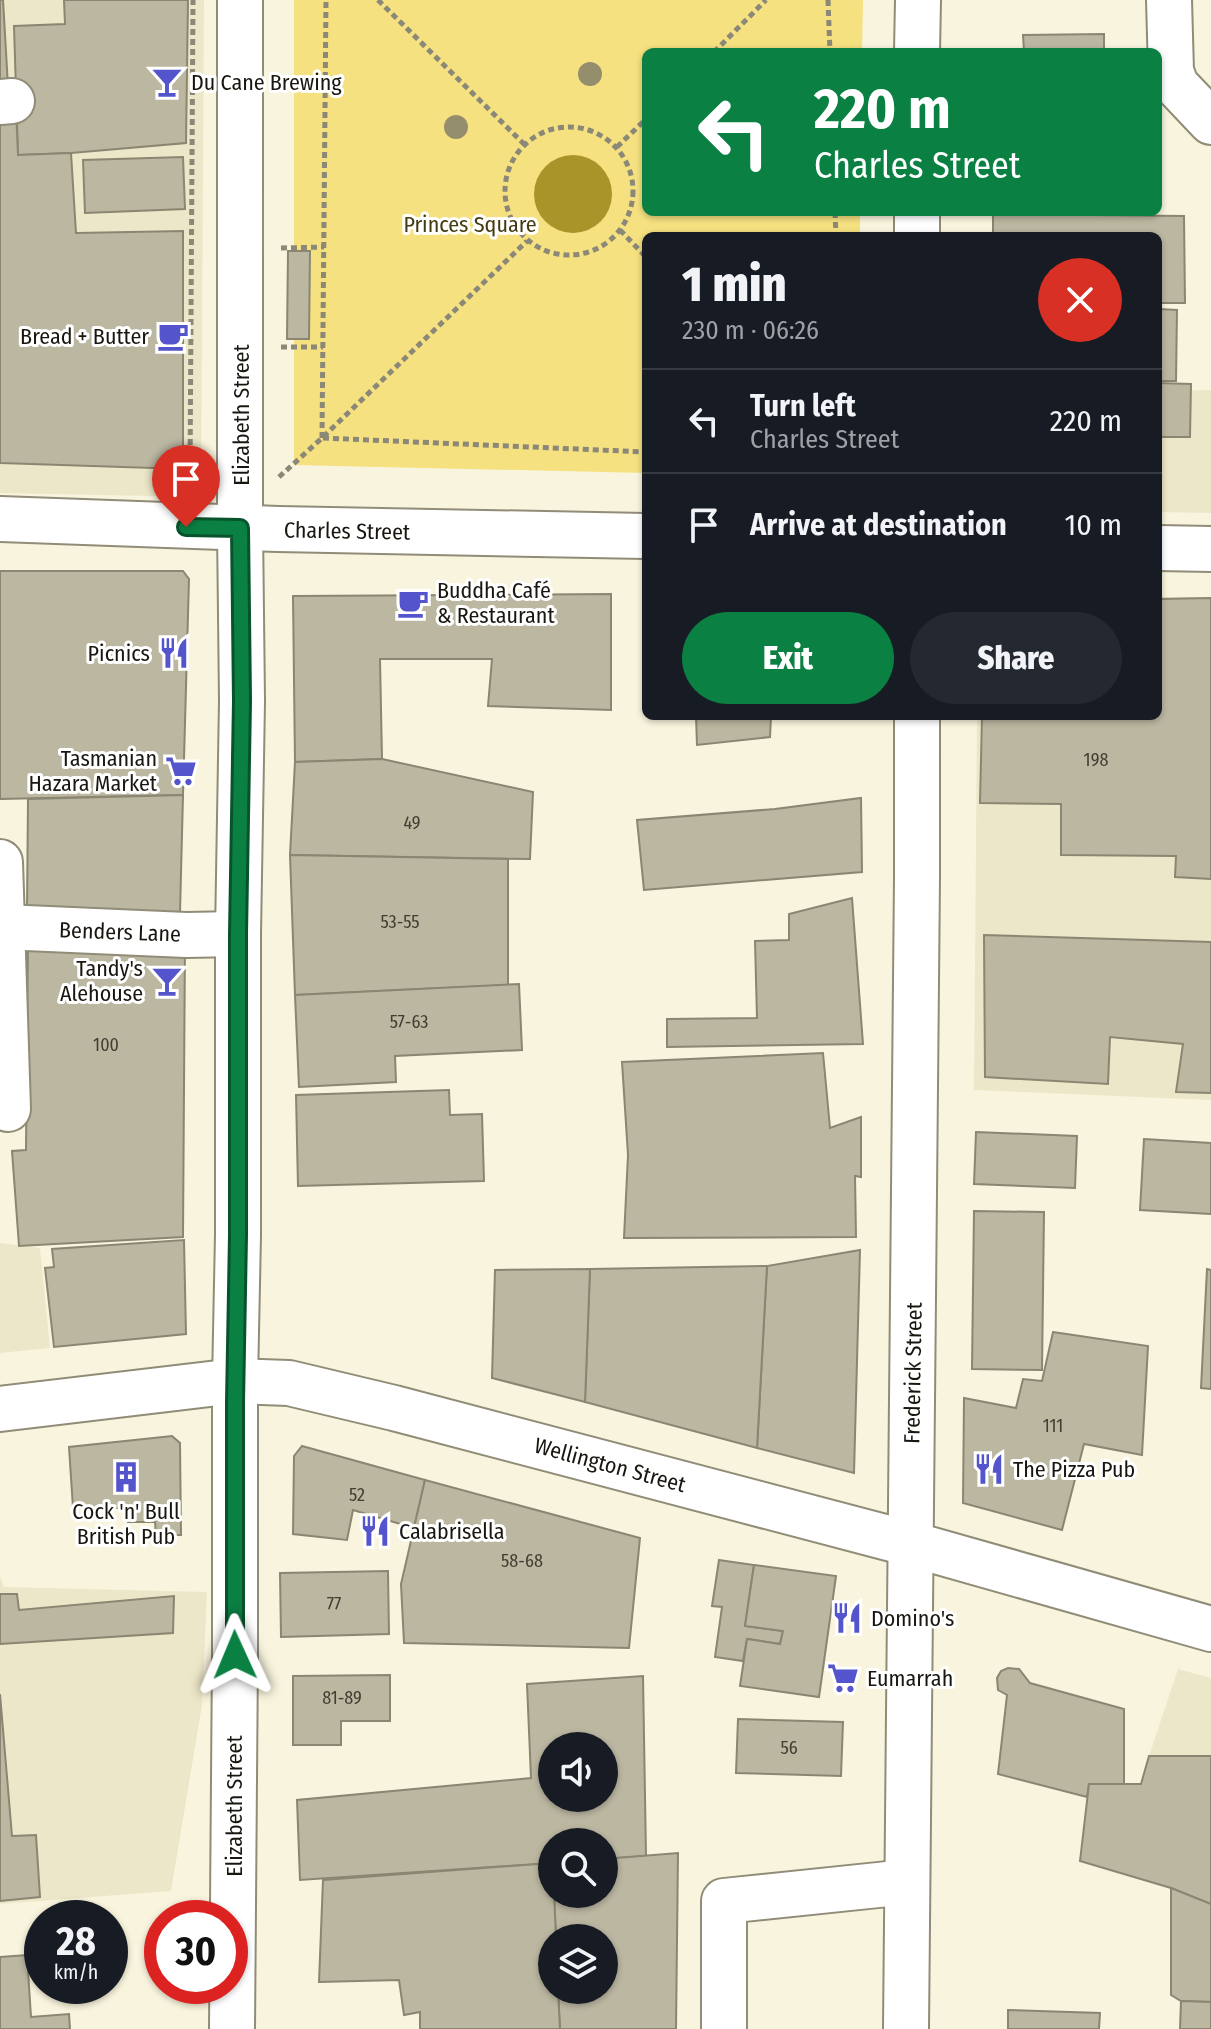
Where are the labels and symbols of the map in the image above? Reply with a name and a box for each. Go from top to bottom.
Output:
bar icon: Du Cane Brewing [150,65,184,99]
place label: Du Cane Brewing [191,69,342,96]
park label: Princes Square [403,211,537,238]
cafe icon: Bread + Butter [156,319,190,353]
place label: Bread + Butter [20,323,149,350]
street label: Elizabeth Street [228,344,255,486]
pin [152,445,220,527]
street label: Charles Street [284,516,411,546]
place label: Buddha Café & Restaurant [437,577,555,629]
cafe icon: Buddha Café & Restaurant [396,586,430,620]
restaurant icon: Picnics [157,636,191,670]
place label: Picnics [88,640,150,667]
place label: Tasmanian Hazara Market [29,745,158,797]
house number: 198 [1084,749,1108,771]
supermarket icon: Tasmanian Hazara Market [164,754,198,788]
house number: 49 [403,812,421,834]
house number: 53-55 [380,911,420,933]
street label: Benders Lane [59,916,181,948]
place label: Tandy's Alehouse [60,955,143,1007]
bar icon: Tandy's Alehouse [150,964,184,998]
house number: 57-63 [390,1011,428,1033]
house number: 100 [93,1034,119,1056]
street label: Frederick Street [898,1301,928,1444]
house number: 111 [1043,1415,1063,1437]
street label: Wellington Street [531,1432,689,1498]
restaurant icon: The Pizza Pub [972,1452,1006,1486]
place label: The Pizza Pub [1013,1456,1135,1483]
building icon: Cock 'n' Bull British Pub [109,1460,143,1494]
house number: 52 [349,1484,365,1506]
place label: Cock 'n' Bull British Pub [72,1498,180,1550]
restaurant icon: Calabrisella [358,1514,392,1548]
place label: Calabrisella [399,1518,504,1545]
house number: 58-68 [501,1550,543,1572]
house number: 77 [327,1593,341,1615]
restaurant icon: Domino's [830,1601,864,1635]
place label: Domino's [871,1605,954,1632]
position arrow [193,1613,277,1697]
supermarket icon: Eumarrah [826,1661,860,1695]
place label: Eumarrah [867,1665,953,1692]
house number: 81-89 [322,1687,362,1709]
street label: Elizabeth Street [221,1735,248,1877]
house number: 56 [780,1737,798,1759]
speed limit sign: 30 [144,1900,248,2004]

